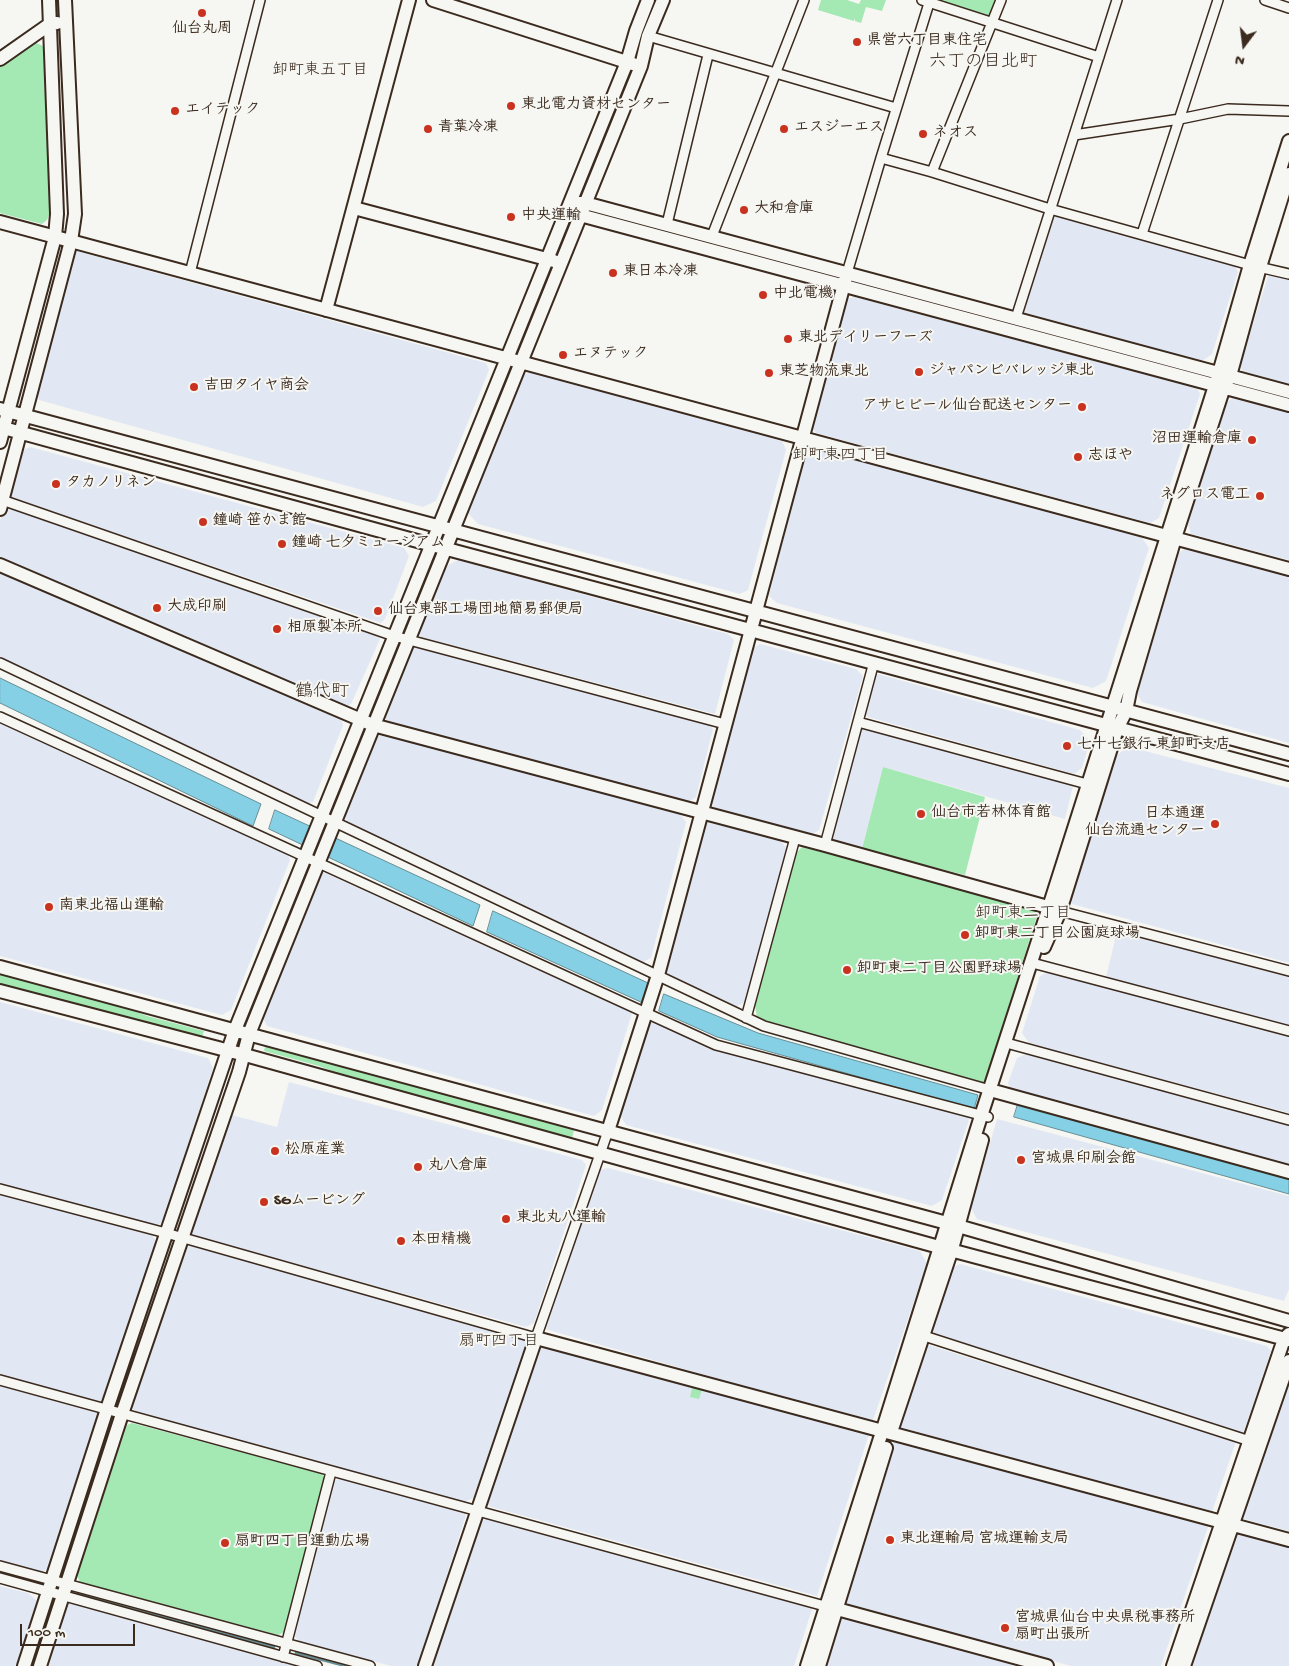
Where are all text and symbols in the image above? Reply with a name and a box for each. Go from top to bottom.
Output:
marker: 仙台丸周 [196,7,208,19]
north arrow [1219,20,1269,70]
place label: 仙台丸周 [172,21,232,39]
place label: 県営六丁目東住宅 [867,33,987,51]
marker: 県営六丁目東住宅 [851,36,863,48]
text: N [1233,51,1247,69]
district label: 六丁の目北町 [929,52,1037,74]
district label: 卸町東五丁目 [272,62,368,82]
place label: 東北電力資材センター [521,97,671,115]
marker: 東北電力資材センター [505,100,517,112]
place label: エイテック [185,102,260,120]
marker: エイテック [169,105,181,117]
place label: 青葉冷凍 [438,120,498,138]
place label: エスジーエス [794,120,884,138]
marker: 青葉冷凍 [422,123,434,135]
marker: エスジーエス [778,123,790,135]
place label: ネオス [933,125,978,143]
marker: ネオス [917,128,929,140]
place label: 大和倉庫 [754,201,814,219]
marker: 大和倉庫 [738,204,750,216]
place label: 中央運輸 [521,208,581,226]
marker: 中央運輸 [505,211,517,223]
place label: 東日本冷凍 [623,264,698,282]
marker: 東日本冷凍 [607,267,619,279]
place label: 中北電機 [773,286,833,304]
marker: 中北電機 [757,289,769,301]
place label: 東北デイリーフーズ [798,330,933,348]
marker: 東北デイリーフーズ [782,333,794,345]
place label: エヌテック [573,346,648,364]
marker: エヌテック [557,349,569,361]
place label: ジャパンビバレッジ東北 [929,363,1094,381]
place label: 東芝物流東北 [779,364,869,382]
marker: ジャパンビバレッジ東北 [913,366,925,378]
marker: 東芝物流東北 [763,367,775,379]
place label: 吉田タイヤ商会 [204,378,309,396]
marker: 吉田タイヤ商会 [188,381,200,393]
place label: アサヒビール仙台配送センター [863,398,1072,416]
marker: アサヒビール仙台配送センター [1076,401,1088,413]
place label: 沼田運輸倉庫 [1152,431,1242,449]
marker: 沼田運輸倉庫 [1246,434,1258,446]
district label: 卸町東四丁目 [792,447,888,467]
place label: 志ほや [1088,448,1133,466]
marker: 志ほや [1072,451,1084,463]
place label: タカノリネン [66,475,156,493]
marker: タカノリネン [50,478,62,490]
place label: ネグロス電工 [1160,487,1250,505]
marker: ネグロス電工 [1254,490,1266,502]
place label: 鐘崎 笹かま館 [213,513,307,531]
marker: 鐘崎 笹かま館 [197,516,209,528]
place label: 鐘崎 七夕ミュージアム [292,535,445,553]
marker: 鐘崎 七夕ミュージアム [276,538,288,550]
place label: 大成印刷 [167,599,227,617]
marker: 大成印刷 [151,602,163,614]
place label: 仙台東部工場団地簡易郵便局 [388,602,583,620]
marker: 仙台東部工場団地簡易郵便局 [372,605,384,617]
place label: 相原製本所 [287,620,362,638]
marker: 相原製本所 [271,623,283,635]
district label: 鶴代町 [295,682,349,704]
place label: 七十七銀行 東卸町支店 [1077,737,1231,755]
marker: 七十七銀行 東卸町支店 [1061,740,1073,752]
place label: 仙台市若林体育館 [931,805,1051,823]
place label: 日本通運 仙台流通センター [1085,806,1205,841]
marker: 仙台市若林体育館 [915,808,927,820]
marker: 日本通運 仙台流通センター [1209,818,1221,830]
place label: 南東北福山運輸 [59,898,164,916]
marker: 南東北福山運輸 [43,901,55,913]
district label: 卸町東二丁目 [975,905,1071,925]
place label: 卸町東二丁目公園庭球場 [975,926,1140,944]
marker: 卸町東二丁目公園庭球場 [959,929,971,941]
place label: 卸町東二丁目公園野球場 [857,961,1022,979]
marker: 卸町東二丁目公園野球場 [841,964,853,976]
place label: 松原産業 [285,1142,345,1160]
marker: 松原産業 [269,1145,281,1157]
place label: 宮城県印刷会館 [1031,1151,1136,1169]
marker: 宮城県印刷会館 [1015,1154,1027,1166]
place label: 丸八倉庫 [428,1158,488,1176]
marker: 丸八倉庫 [412,1161,424,1173]
place label: SGムービング [274,1193,365,1211]
marker: SGムービング [258,1196,270,1208]
place label: 東北丸八運輸 [516,1210,606,1228]
marker: 東北丸八運輸 [500,1213,512,1225]
place label: 本田精機 [411,1232,471,1250]
marker: 本田精機 [395,1235,407,1247]
district label: 扇町四丁目 [459,1333,539,1353]
place label: 東北運輸局 宮城運輸支局 [900,1531,1069,1549]
place label: 扇町四丁目運動広場 [235,1534,370,1552]
marker: 東北運輸局 宮城運輸支局 [884,1534,896,1546]
marker: 扇町四丁目運動広場 [219,1537,231,1549]
place label: 宮城県仙台中央県税事務所 扇町出張所 [1015,1610,1195,1645]
scale bar [22,1614,138,1646]
marker: 宮城県仙台中央県税事務所 扇町出張所 [999,1622,1011,1634]
text: 100 m [28,1624,65,1642]

